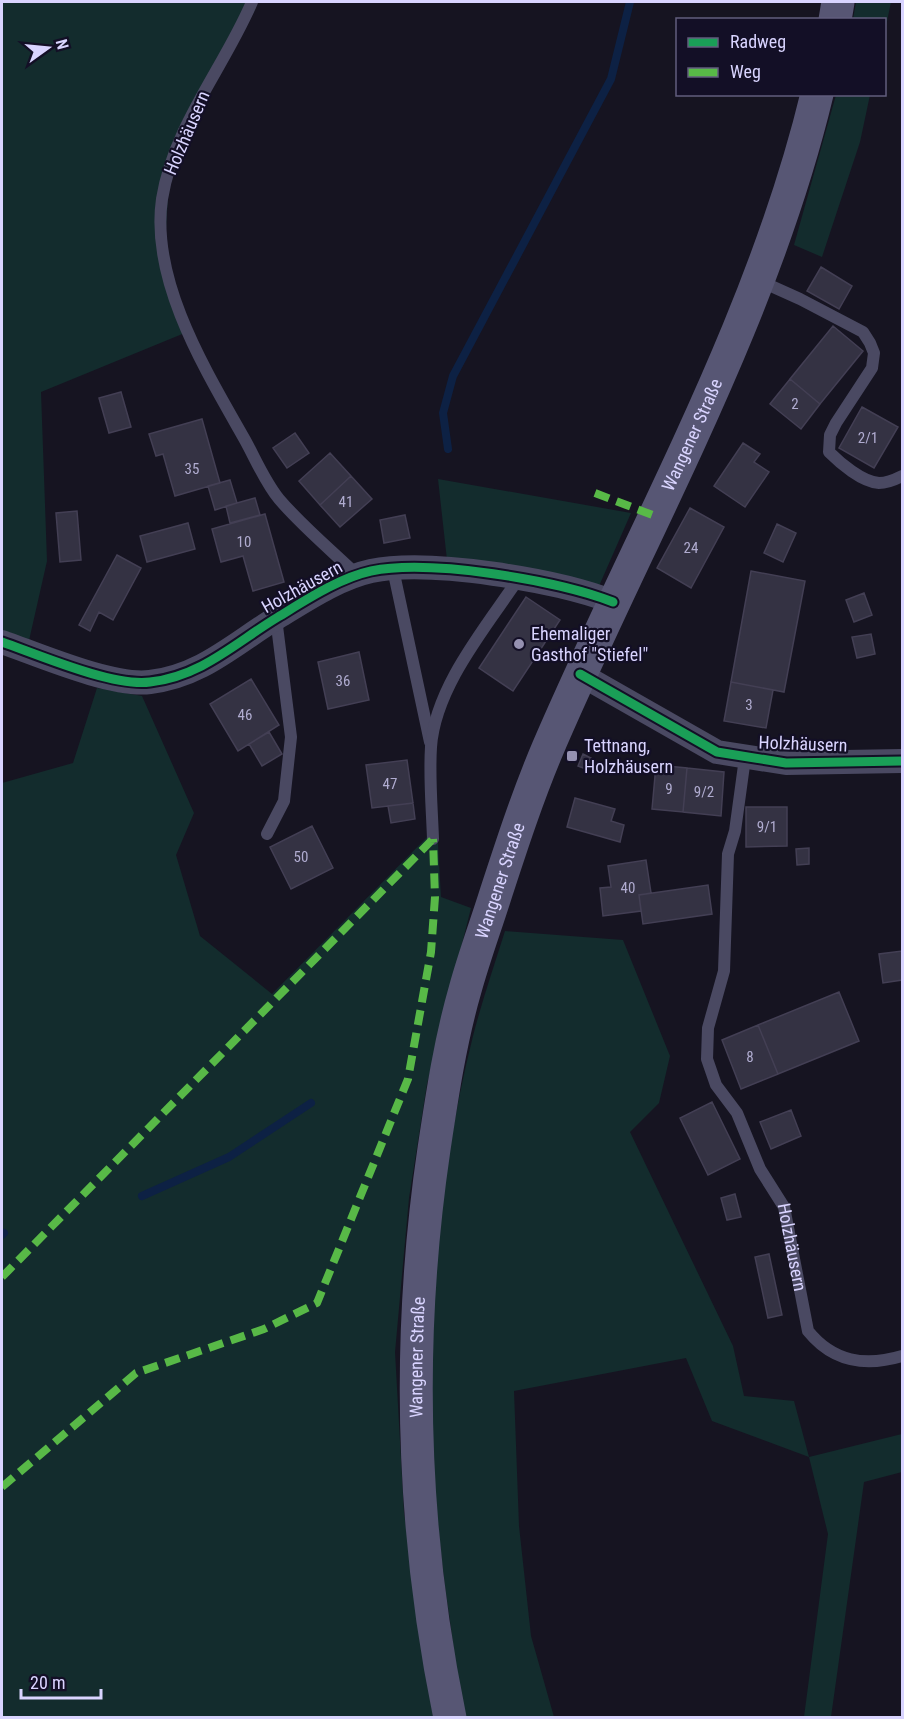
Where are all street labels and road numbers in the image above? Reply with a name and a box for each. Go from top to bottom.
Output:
street label: Holzhäusern [159,88,214,178]
street label: Wangener Straße [657,375,726,494]
street label: Holzhäusern [258,556,346,617]
street label: Holzhäusern [758,731,848,756]
street label: Wangener Straße [471,820,529,941]
street label: Holzhäusern [774,1201,811,1293]
street label: Wangener Straße [405,1296,429,1418]

